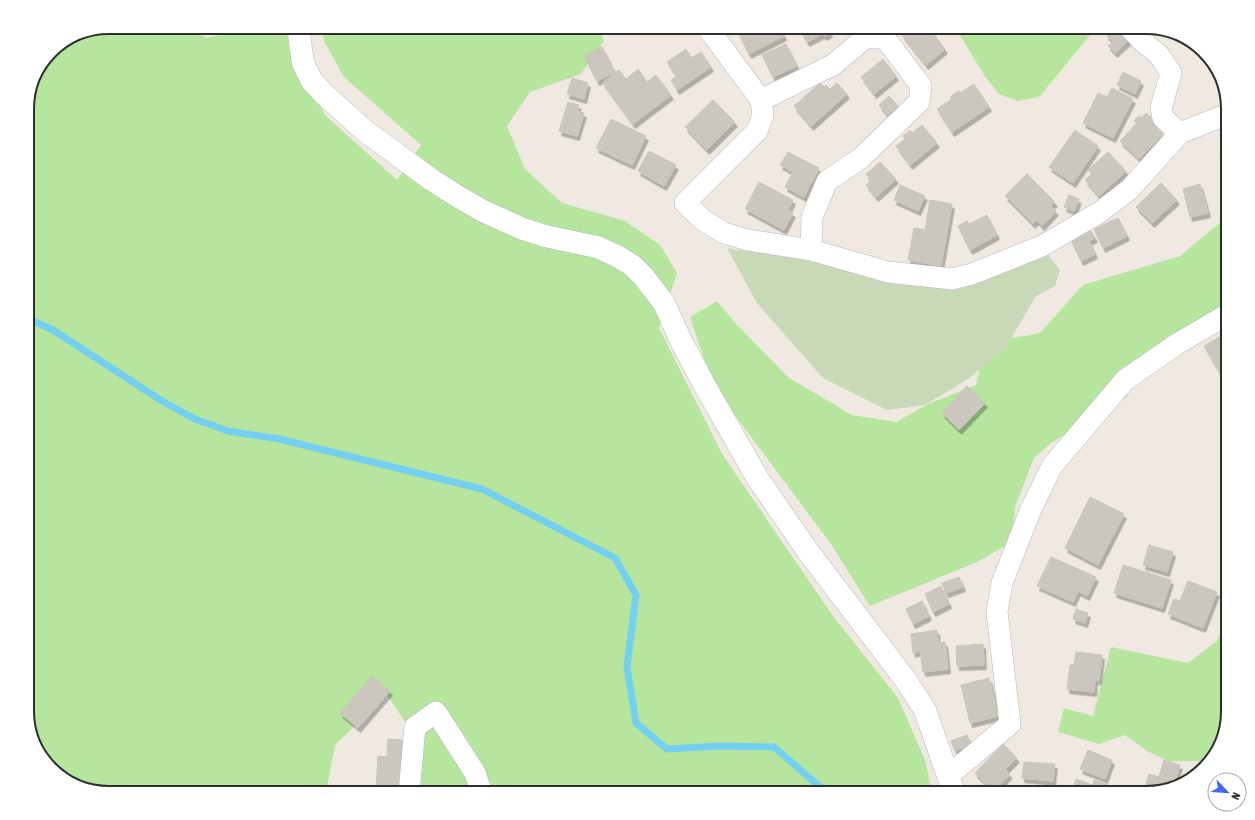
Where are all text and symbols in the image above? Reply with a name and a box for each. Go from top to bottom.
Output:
north arrow [1207,772,1247,812]
text: N [1229,791,1243,802]

